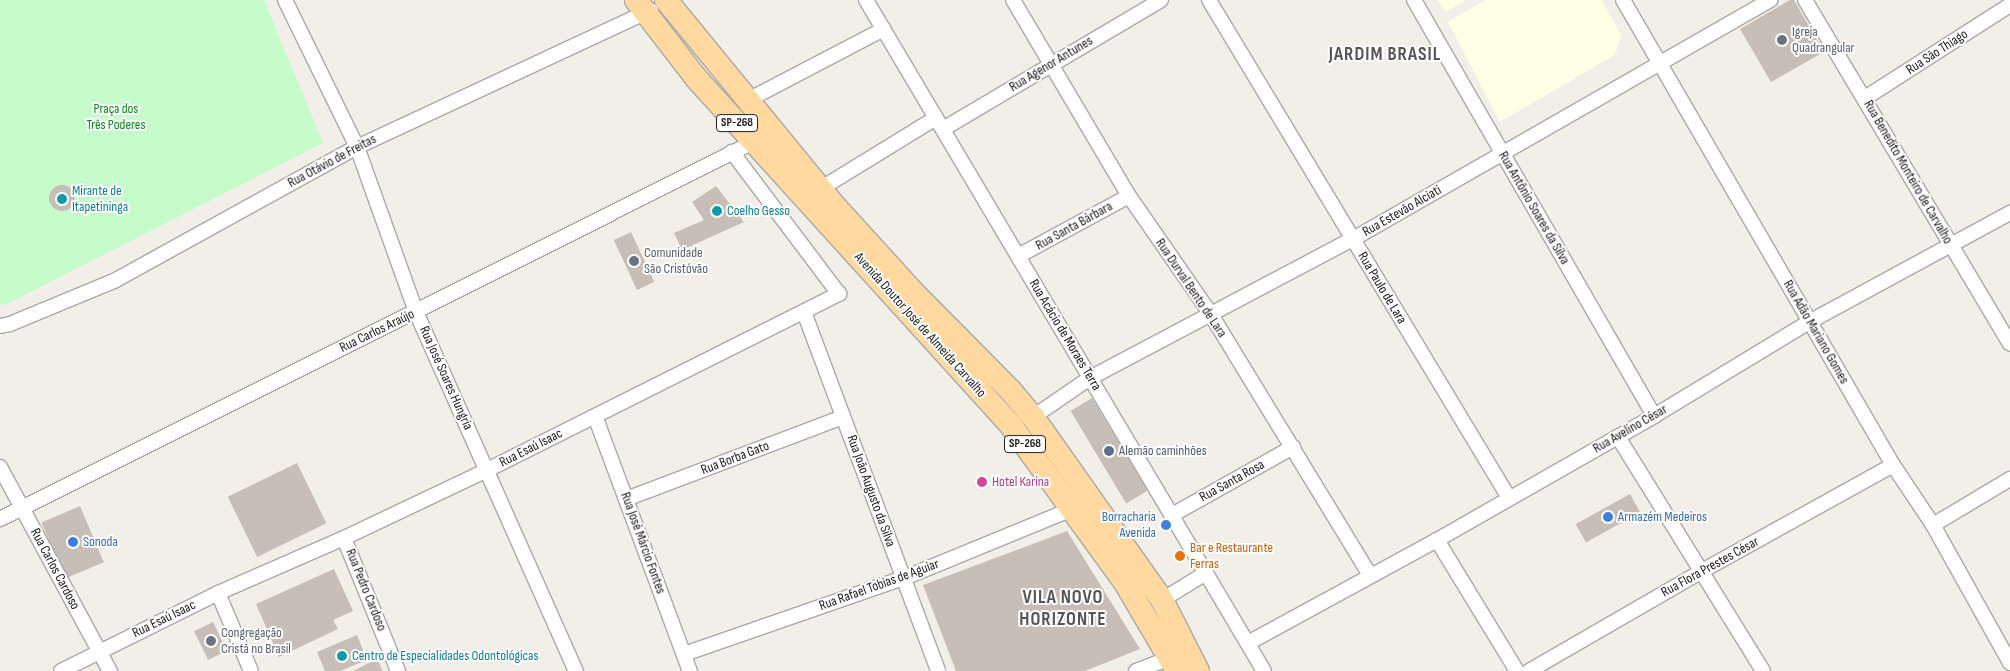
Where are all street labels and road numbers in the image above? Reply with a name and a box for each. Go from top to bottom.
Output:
street label: Rua São Thiago [1903,26,1971,78]
street label: Rua Agenor Antunes [1006,32,1096,96]
street label: Rua Benedito Monteiro de Carvalho [1860,97,1956,247]
road number: SP-268 [716,114,758,132]
street label: Rua Otávio de Freitas [285,131,379,191]
street label: Rua Antônio Soares da Silva [1495,148,1573,268]
street label: Rua Estevão Alciati [1360,182,1444,240]
street label: Rua Santa Bárbara [1033,198,1115,254]
street label: Rua Durval Bento de Lara [1152,235,1230,341]
street label: Avenida Doutor José de Almeida Carvalho [850,249,990,401]
street label: Rua Paulo de Lara [1354,249,1410,327]
street label: Rua Acácio de Moraes Terra [1025,276,1105,394]
street label: Rua Adão Mariano Gomes [1779,277,1853,387]
street label: Rua Carlos Araújo [337,306,417,356]
street label: Rua José Soares Hungria [416,323,476,433]
street label: Rua Avelino César [1590,401,1670,457]
street label: Rua Esaú Isaac [497,425,565,471]
street label: Rua João Augusto da Silva [843,433,899,549]
road number: SP-268 [1004,434,1046,454]
street label: Rua Borba Gato [699,437,771,479]
street label: Rua Santa Rosa [1197,456,1267,506]
street label: Rua José Márcio Fontes [617,490,669,596]
street label: Rua Carlos Cardoso [27,525,83,613]
street label: Rua Flora Prestes César [1658,533,1762,601]
street label: Rua Pedro Cardoso [342,546,390,634]
street label: Rua Rafael Tobias de Aguiar [817,556,941,614]
street label: Rua Esaú Isaac [130,596,198,642]

